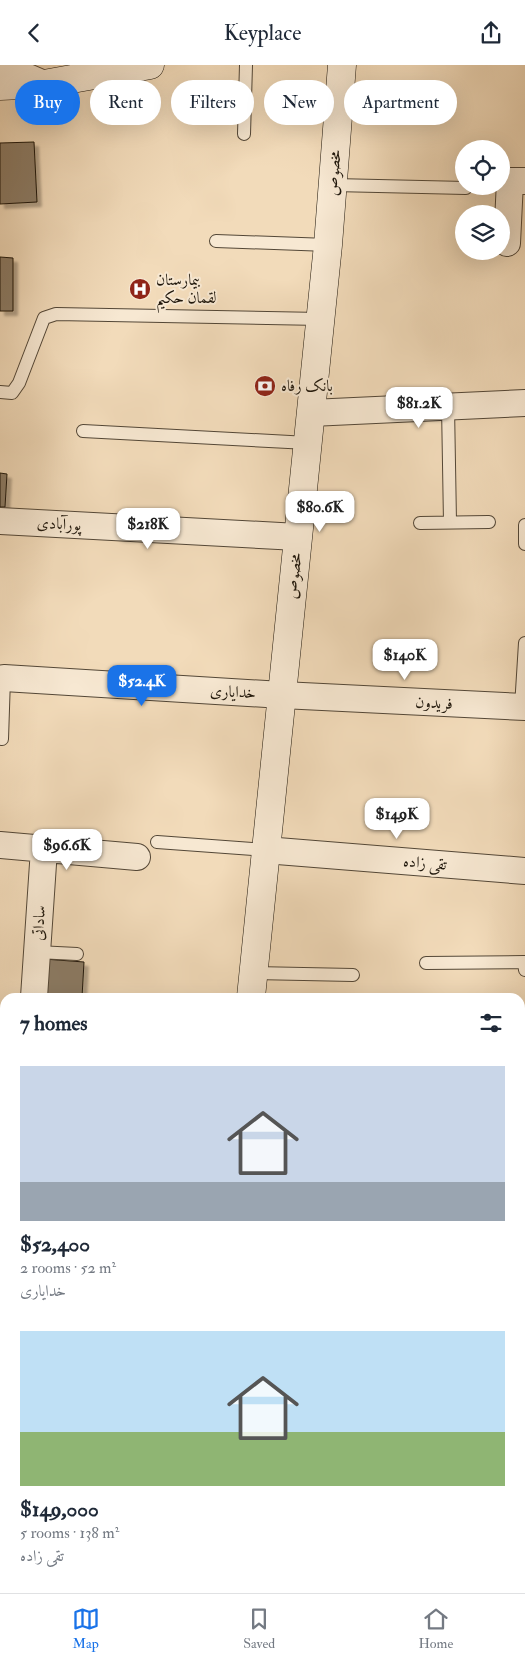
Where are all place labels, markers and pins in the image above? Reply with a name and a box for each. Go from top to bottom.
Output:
place label: بیمارستان لقمان حکیم [156,270,217,314]
hospital icon: بیمارستان لقمان حکیم [128,277,152,301]
bank icon: بانک رفاه [253,374,277,398]
place label: بانک رفاه [281,376,333,396]
pin: $81.2K [378,387,460,429]
pin: $80.6K [279,491,361,533]
pin: $218K [113,507,183,550]
pin: $140K [370,639,440,681]
pin: $52.4K [101,665,183,707]
pin: $149K [362,797,432,840]
pin: $96.6K [26,829,108,871]

